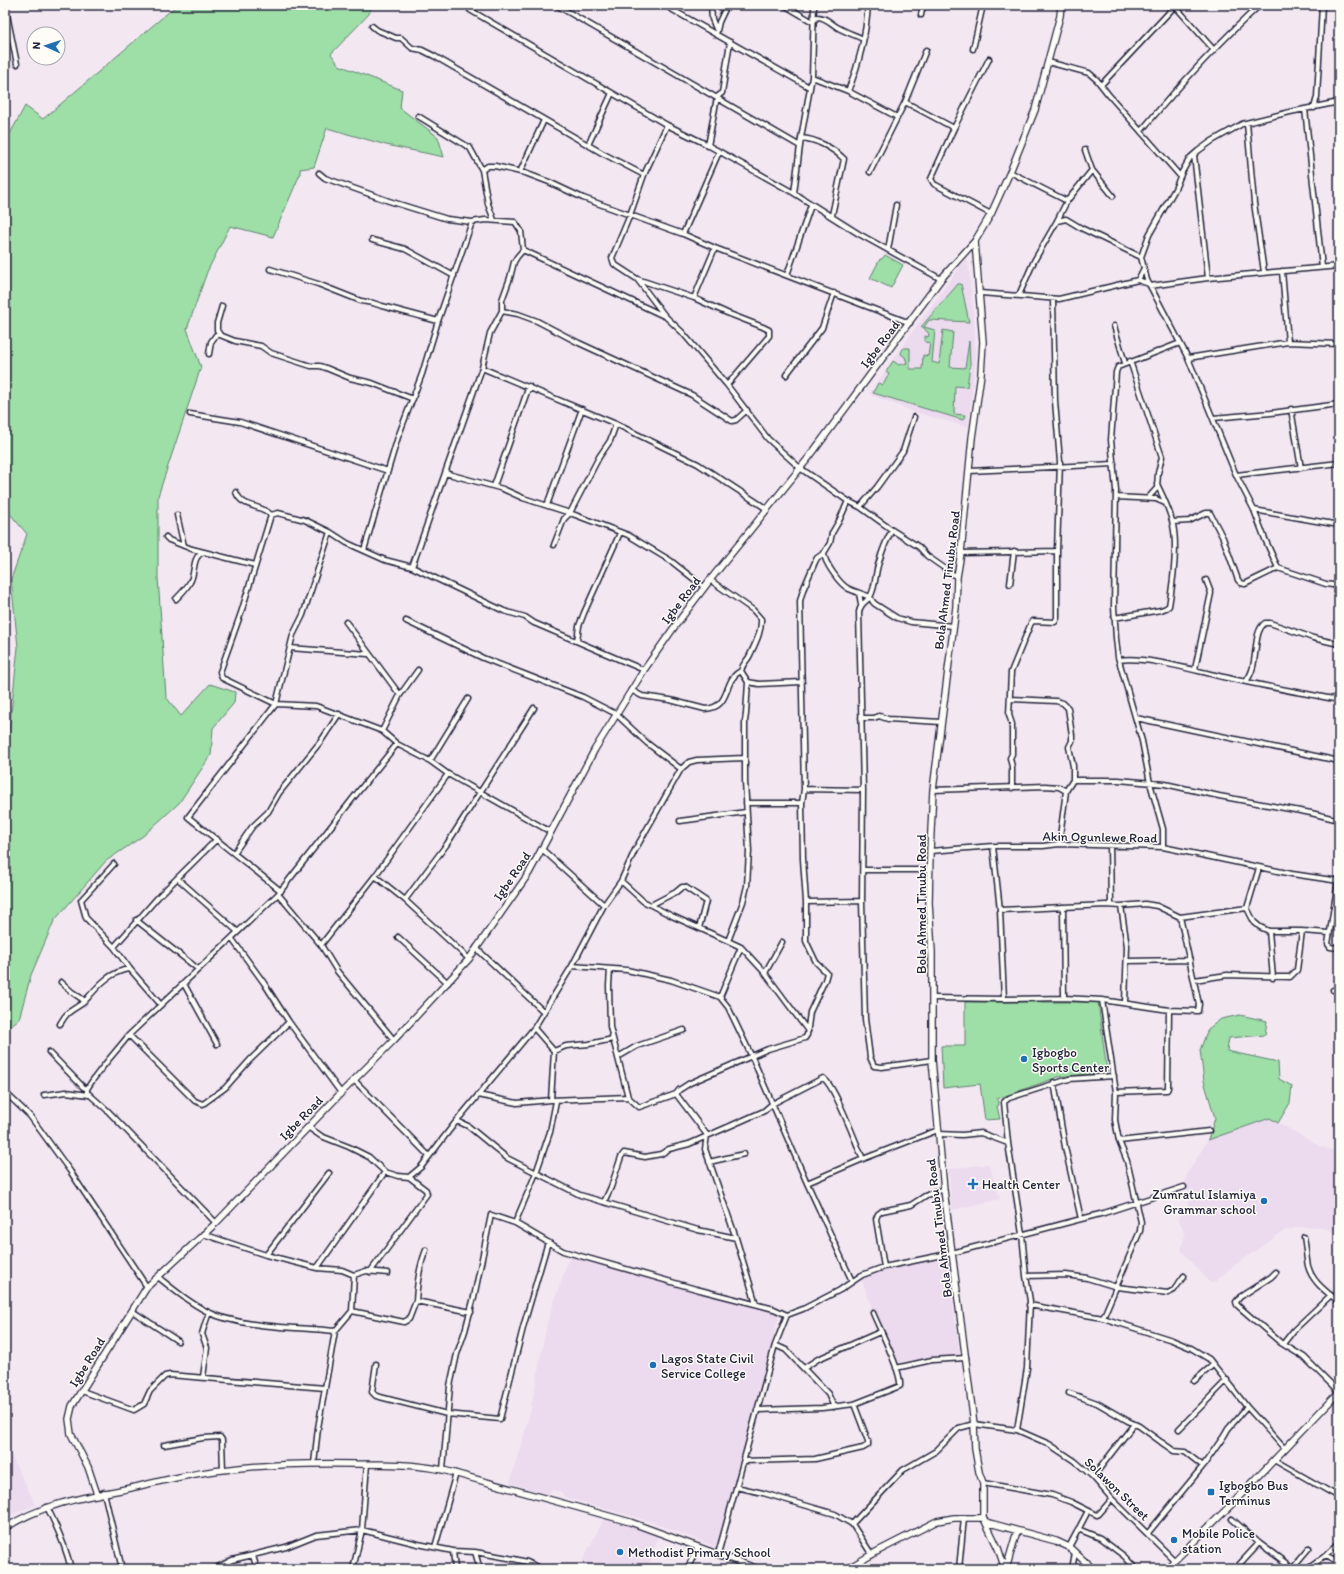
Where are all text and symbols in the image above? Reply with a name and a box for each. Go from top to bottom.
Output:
north arrow [26,26,66,66]
text: N [30,41,43,50]
street label: Igbe Road [857,317,903,371]
street label: Bola Ahmed Tinubu Road [931,510,963,650]
street label: Igbe Road [658,573,704,627]
street label: Akin Ogunlewe Road [1042,828,1158,846]
street label: Bola Ahmed Tinubu Road [914,834,929,974]
street label: Igbe Road [490,849,534,903]
place label: Igbogbo Sports Center [1032,1045,1110,1075]
marker: Igbogbo Sports Center [1019,1054,1029,1064]
street label: Igbe Road [276,1093,326,1143]
street label: Bola Ahmed Tinubu Road [923,1158,955,1298]
place label: Health Center [982,1177,1061,1192]
marker: Health Center [967,1178,979,1190]
place label: Zumratul Islamiya Grammar school [1152,1187,1256,1217]
marker: Zumratul Islamiya Grammar school [1259,1196,1269,1206]
street label: Igbe Road [66,1334,108,1390]
place label: Lagos State Civil Service College [661,1351,754,1381]
marker: Lagos State Civil Service College [648,1360,658,1370]
street label: Solawon Street [1082,1454,1153,1524]
place label: Igbogbo Bus Terminus [1219,1478,1289,1508]
marker: Igbogbo Bus Terminus [1206,1487,1216,1497]
place label: Mobile Police station [1182,1526,1255,1556]
marker: Mobile Police station [1169,1535,1179,1545]
place label: Methodist Primary School [628,1545,771,1560]
marker: Methodist Primary School [615,1547,625,1557]

